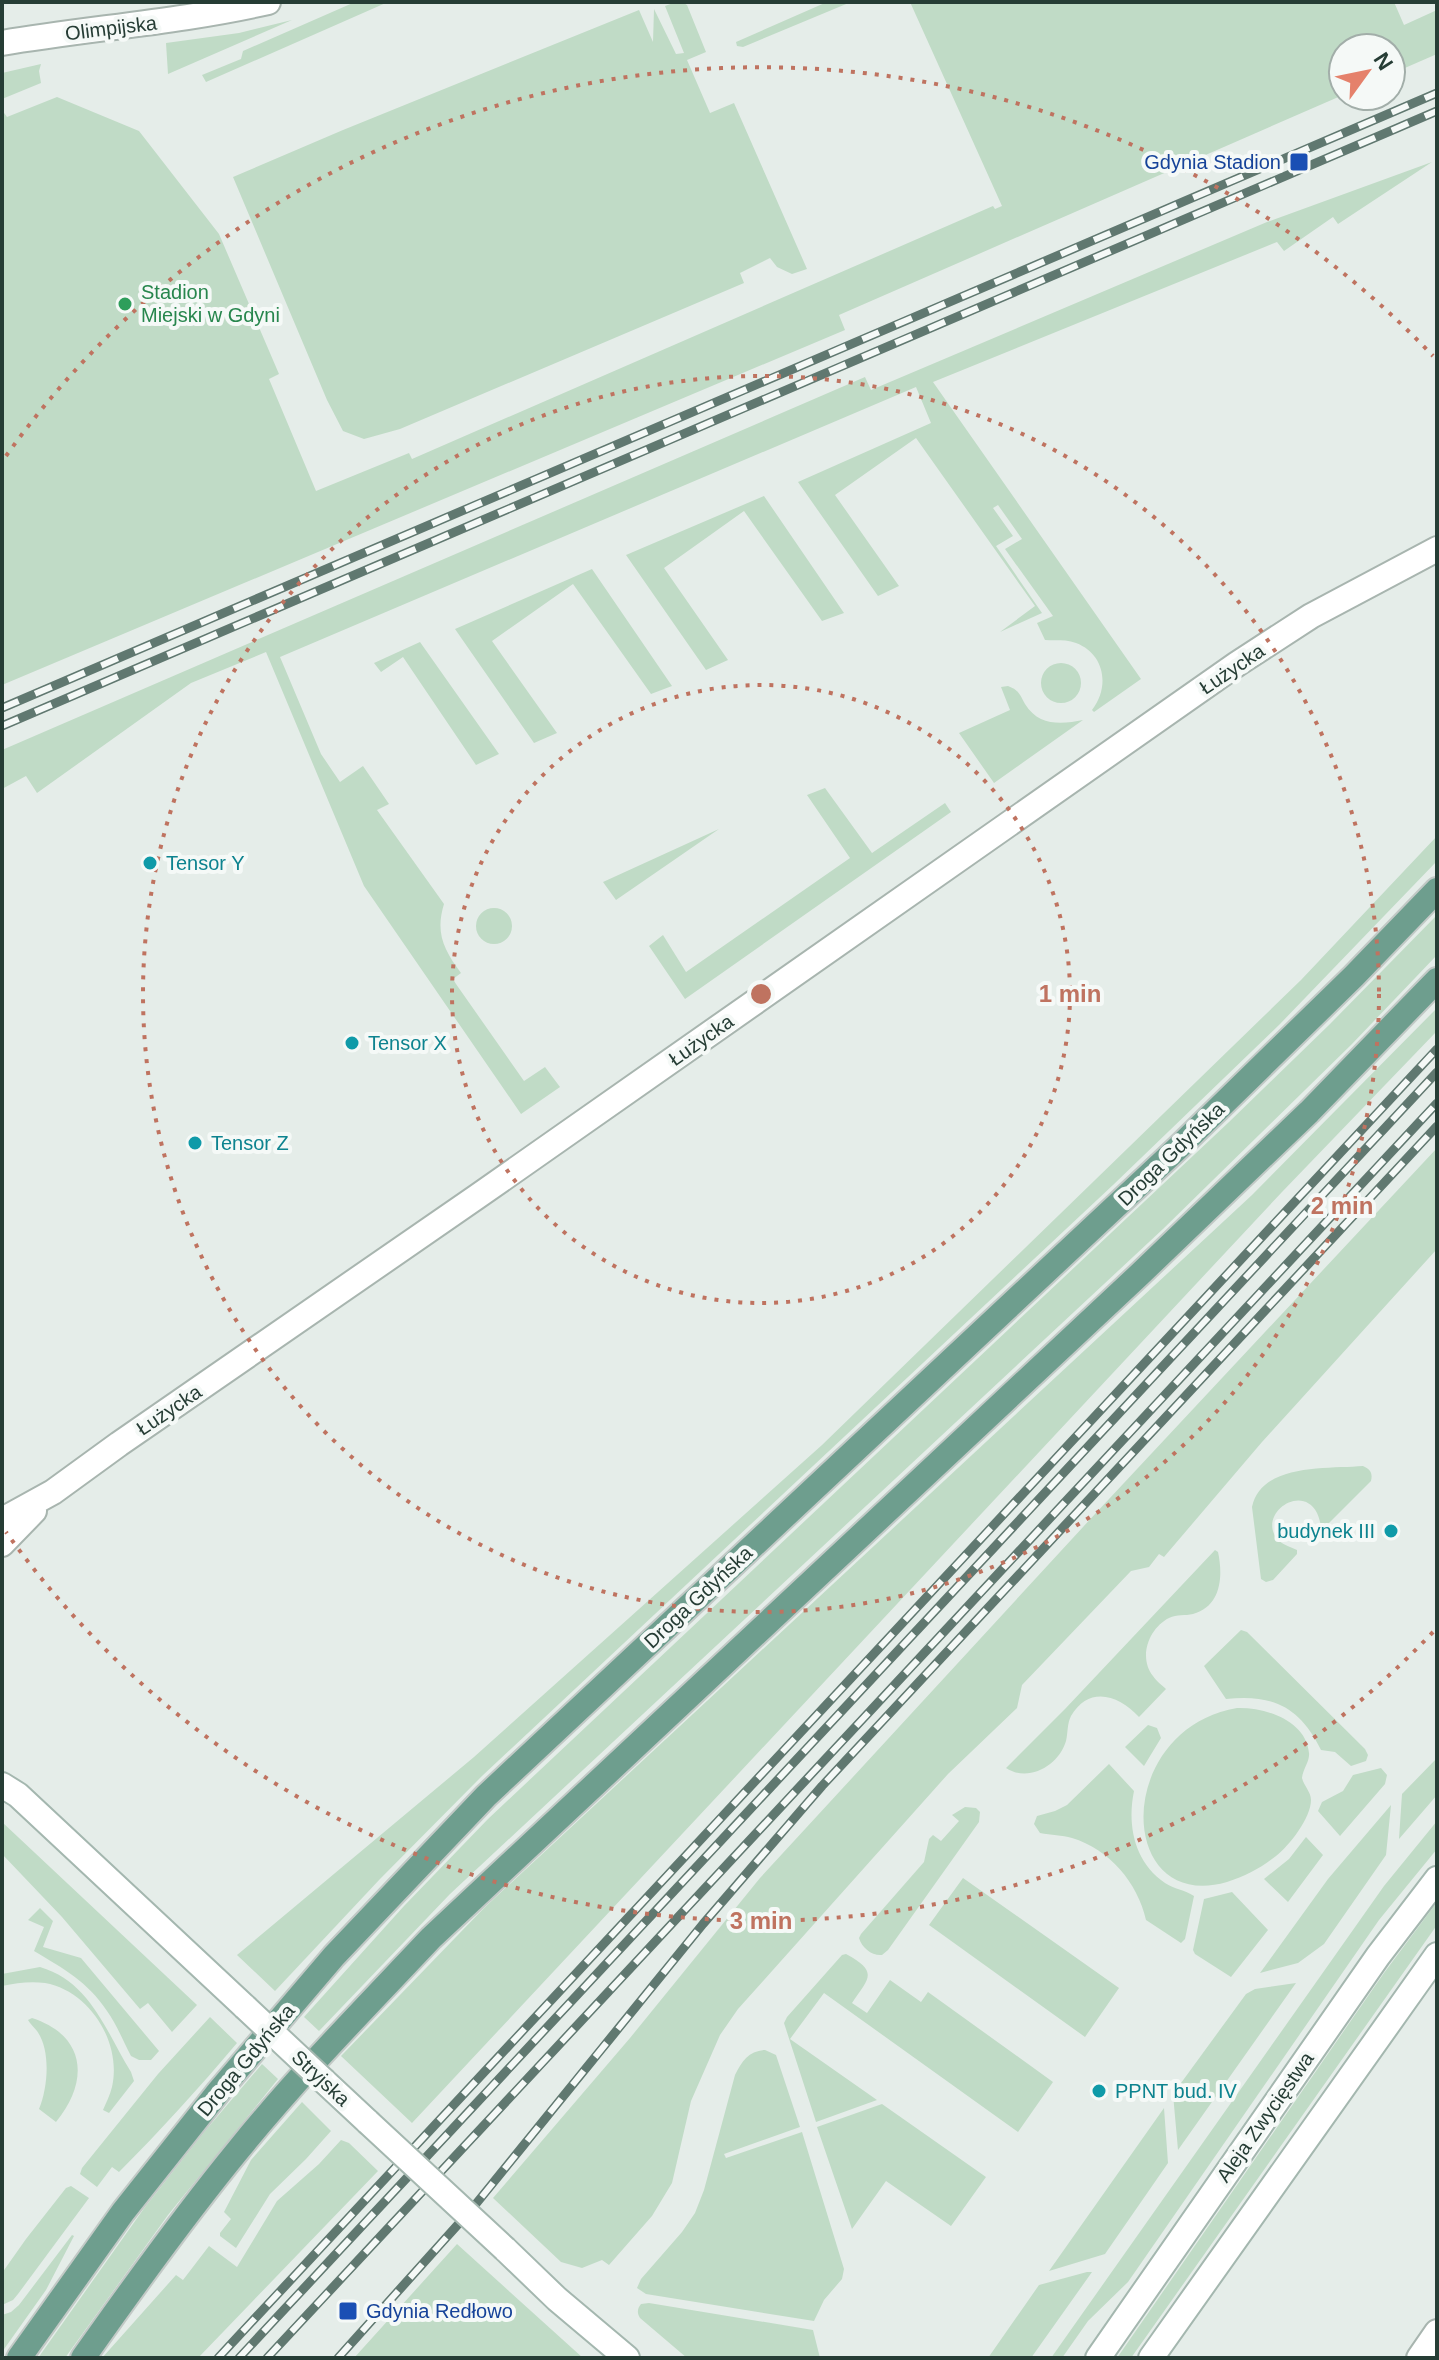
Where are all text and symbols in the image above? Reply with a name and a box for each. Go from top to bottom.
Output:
street label: Olimpijska [64,11,159,45]
north arrow [1327,32,1407,112]
text: N [1369,48,1398,75]
place label: Gdynia Stadion [1144,151,1281,173]
marker: Gdynia Stadion [1288,151,1310,173]
place label: Stadion Miejski w Gdyni [141,281,280,326]
marker: Stadion Miejski w Gdyni [116,295,134,313]
street label: Łużycka [1195,639,1269,699]
place label: Tensor Y [166,852,245,874]
marker: Tensor Y [141,854,159,872]
centre of rings [747,980,775,1008]
text: 1 min [1039,980,1101,1007]
street label: Łużycka [665,1009,738,1070]
place label: Tensor X [368,1032,447,1054]
marker: Tensor X [343,1034,361,1052]
street label: Droga Gdyńska [1113,1097,1229,1210]
place label: Tensor Z [211,1132,289,1154]
marker: Tensor Z [186,1134,204,1152]
text: 2 min [1311,1192,1373,1219]
street label: Łużycka [132,1380,206,1440]
place label: budynek III [1277,1520,1375,1542]
marker: budynek III [1382,1522,1400,1540]
street label: Droga Gdyńska [640,1541,757,1652]
text: 3 min [730,1907,792,1934]
street label: Droga Gdyńska [193,1999,300,2120]
street label: Stryjska [287,2046,355,2111]
street label: Aleja Zwycięstwa [1212,2047,1318,2186]
place label: PPNT bud. IV [1115,2080,1238,2102]
marker: PPNT bud. IV [1090,2082,1108,2100]
marker: Gdynia Redłowo [337,2300,359,2322]
place label: Gdynia Redłowo [366,2300,513,2322]

